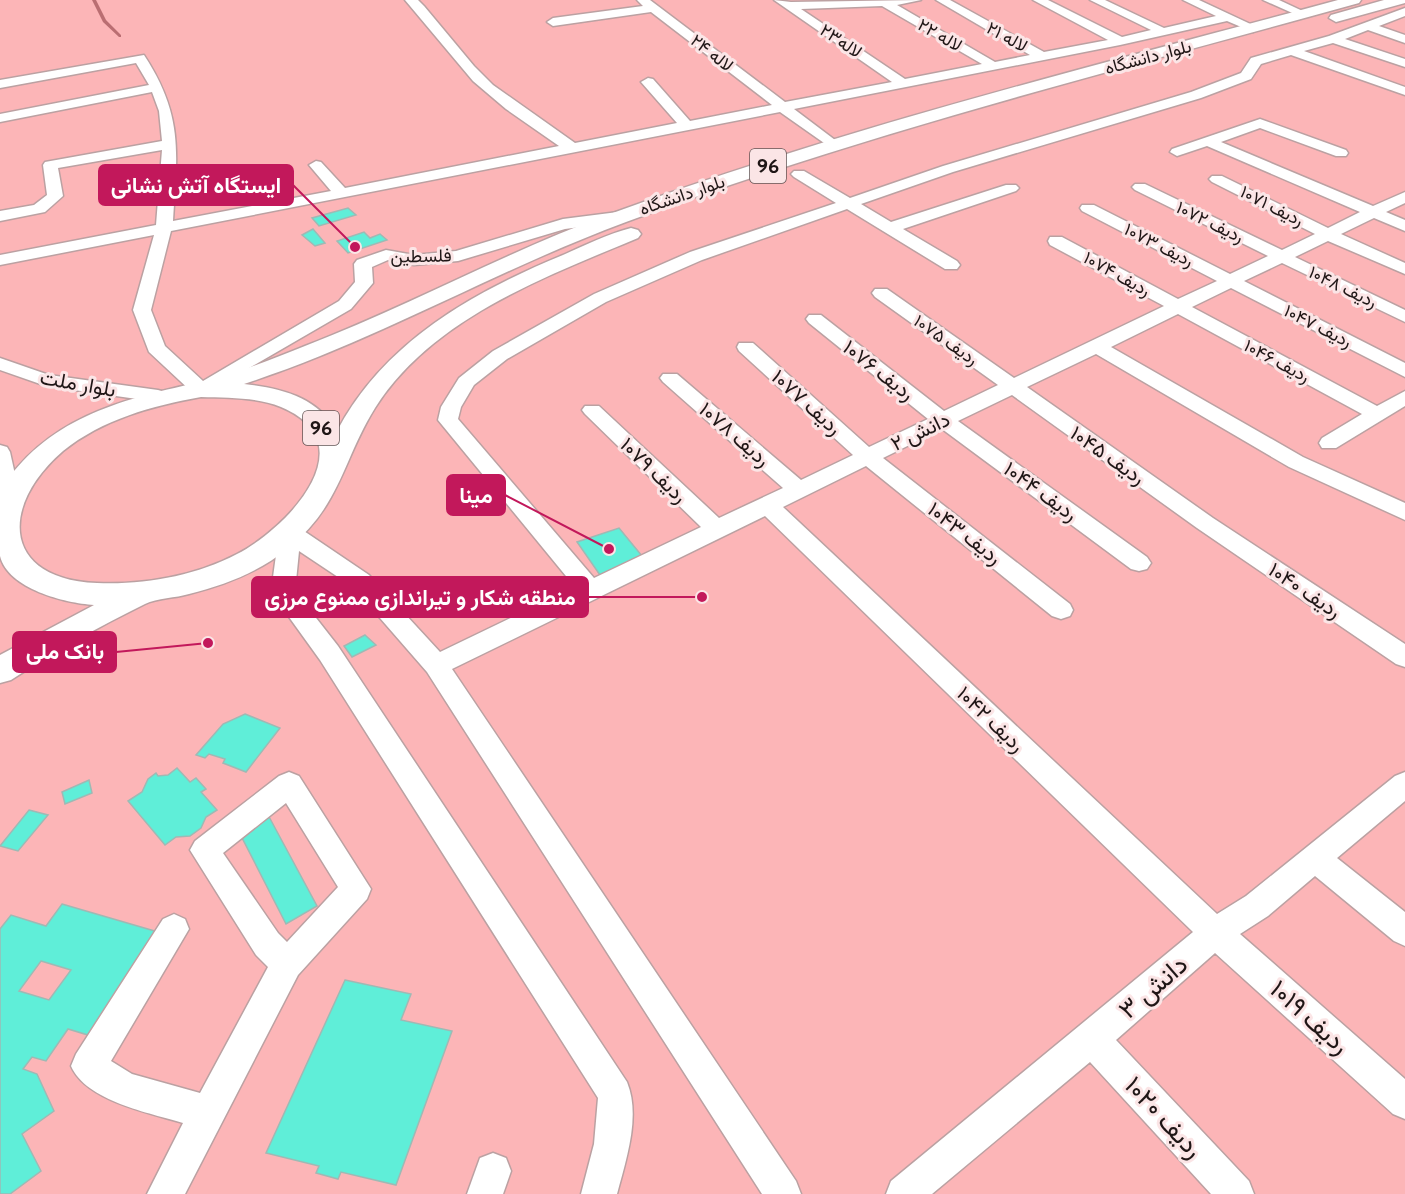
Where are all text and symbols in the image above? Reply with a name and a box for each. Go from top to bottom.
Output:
street label: لاله ۲۲ [914,14,966,56]
street label: لاله ۲۱ [983,17,1031,57]
street label: لاله۲۳ [816,19,866,63]
street label: لاله ۲۴ [686,29,738,77]
street label: بلوار دانشگاه [1102,35,1194,79]
road number: 96 [750,149,786,183]
callout: ایستگاه آتش نشانی [99,165,293,205]
street label: بلوار دانشگاه [636,170,728,220]
text: ایستگاه آتش نشانی [111,172,281,199]
street label: ردیف ۱۰۷۱ [1237,181,1307,231]
street label: ردیف ۱۰۷۲ [1173,196,1247,248]
street label: ردیف ۱۰۷۳ [1121,218,1197,272]
street label: فلسطین [390,244,452,268]
street label: ردیف ۱۰۷۴ [1080,247,1154,301]
street label: ردیف ۱۰۴۸ [1305,261,1381,313]
street label: ردیف ۱۰۴۷ [1280,300,1356,352]
street label: ردیف ۱۰۷۵ [909,310,983,370]
street label: ردیف ۱۰۷۶ [838,334,920,406]
street label: ردیف ۱۰۴۶ [1240,334,1314,388]
street label: بلوار ملت [38,364,118,403]
street label: ردیف ۱۰۷۷ [766,364,847,441]
street label: ردیف ۱۰۷۸ [694,396,776,472]
street label: دانش ۲ [886,406,954,456]
road number: 96 [303,411,339,445]
street label: ردیف ۱۰۴۵ [1065,420,1150,491]
street label: ردیف ۱۰۷۹ [614,432,693,509]
street label: ردیف ۱۰۴۴ [999,456,1083,527]
callout: مینا [447,475,505,515]
text: مینا [459,482,493,509]
street label: ردیف ۱۰۴۳ [922,496,1007,570]
street label: ردیف ۱۰۴۰ [1263,557,1346,624]
callout: منطقه شکار و تیراندازی ممنوع مرزی [252,577,588,617]
text: منطقه شکار و تیراندازی ممنوع مرزی [264,584,576,612]
callout: بانک ملی [13,632,116,672]
text: بانک ملی [26,638,104,665]
street label: ردیف ۱۰۴۲ [951,681,1030,758]
street label: دانش ۳ [1112,948,1194,1026]
street label: ردیف ۱۰۱۹ [1264,973,1356,1061]
street label: ردیف ۱۰۲۰ [1118,1069,1210,1165]

